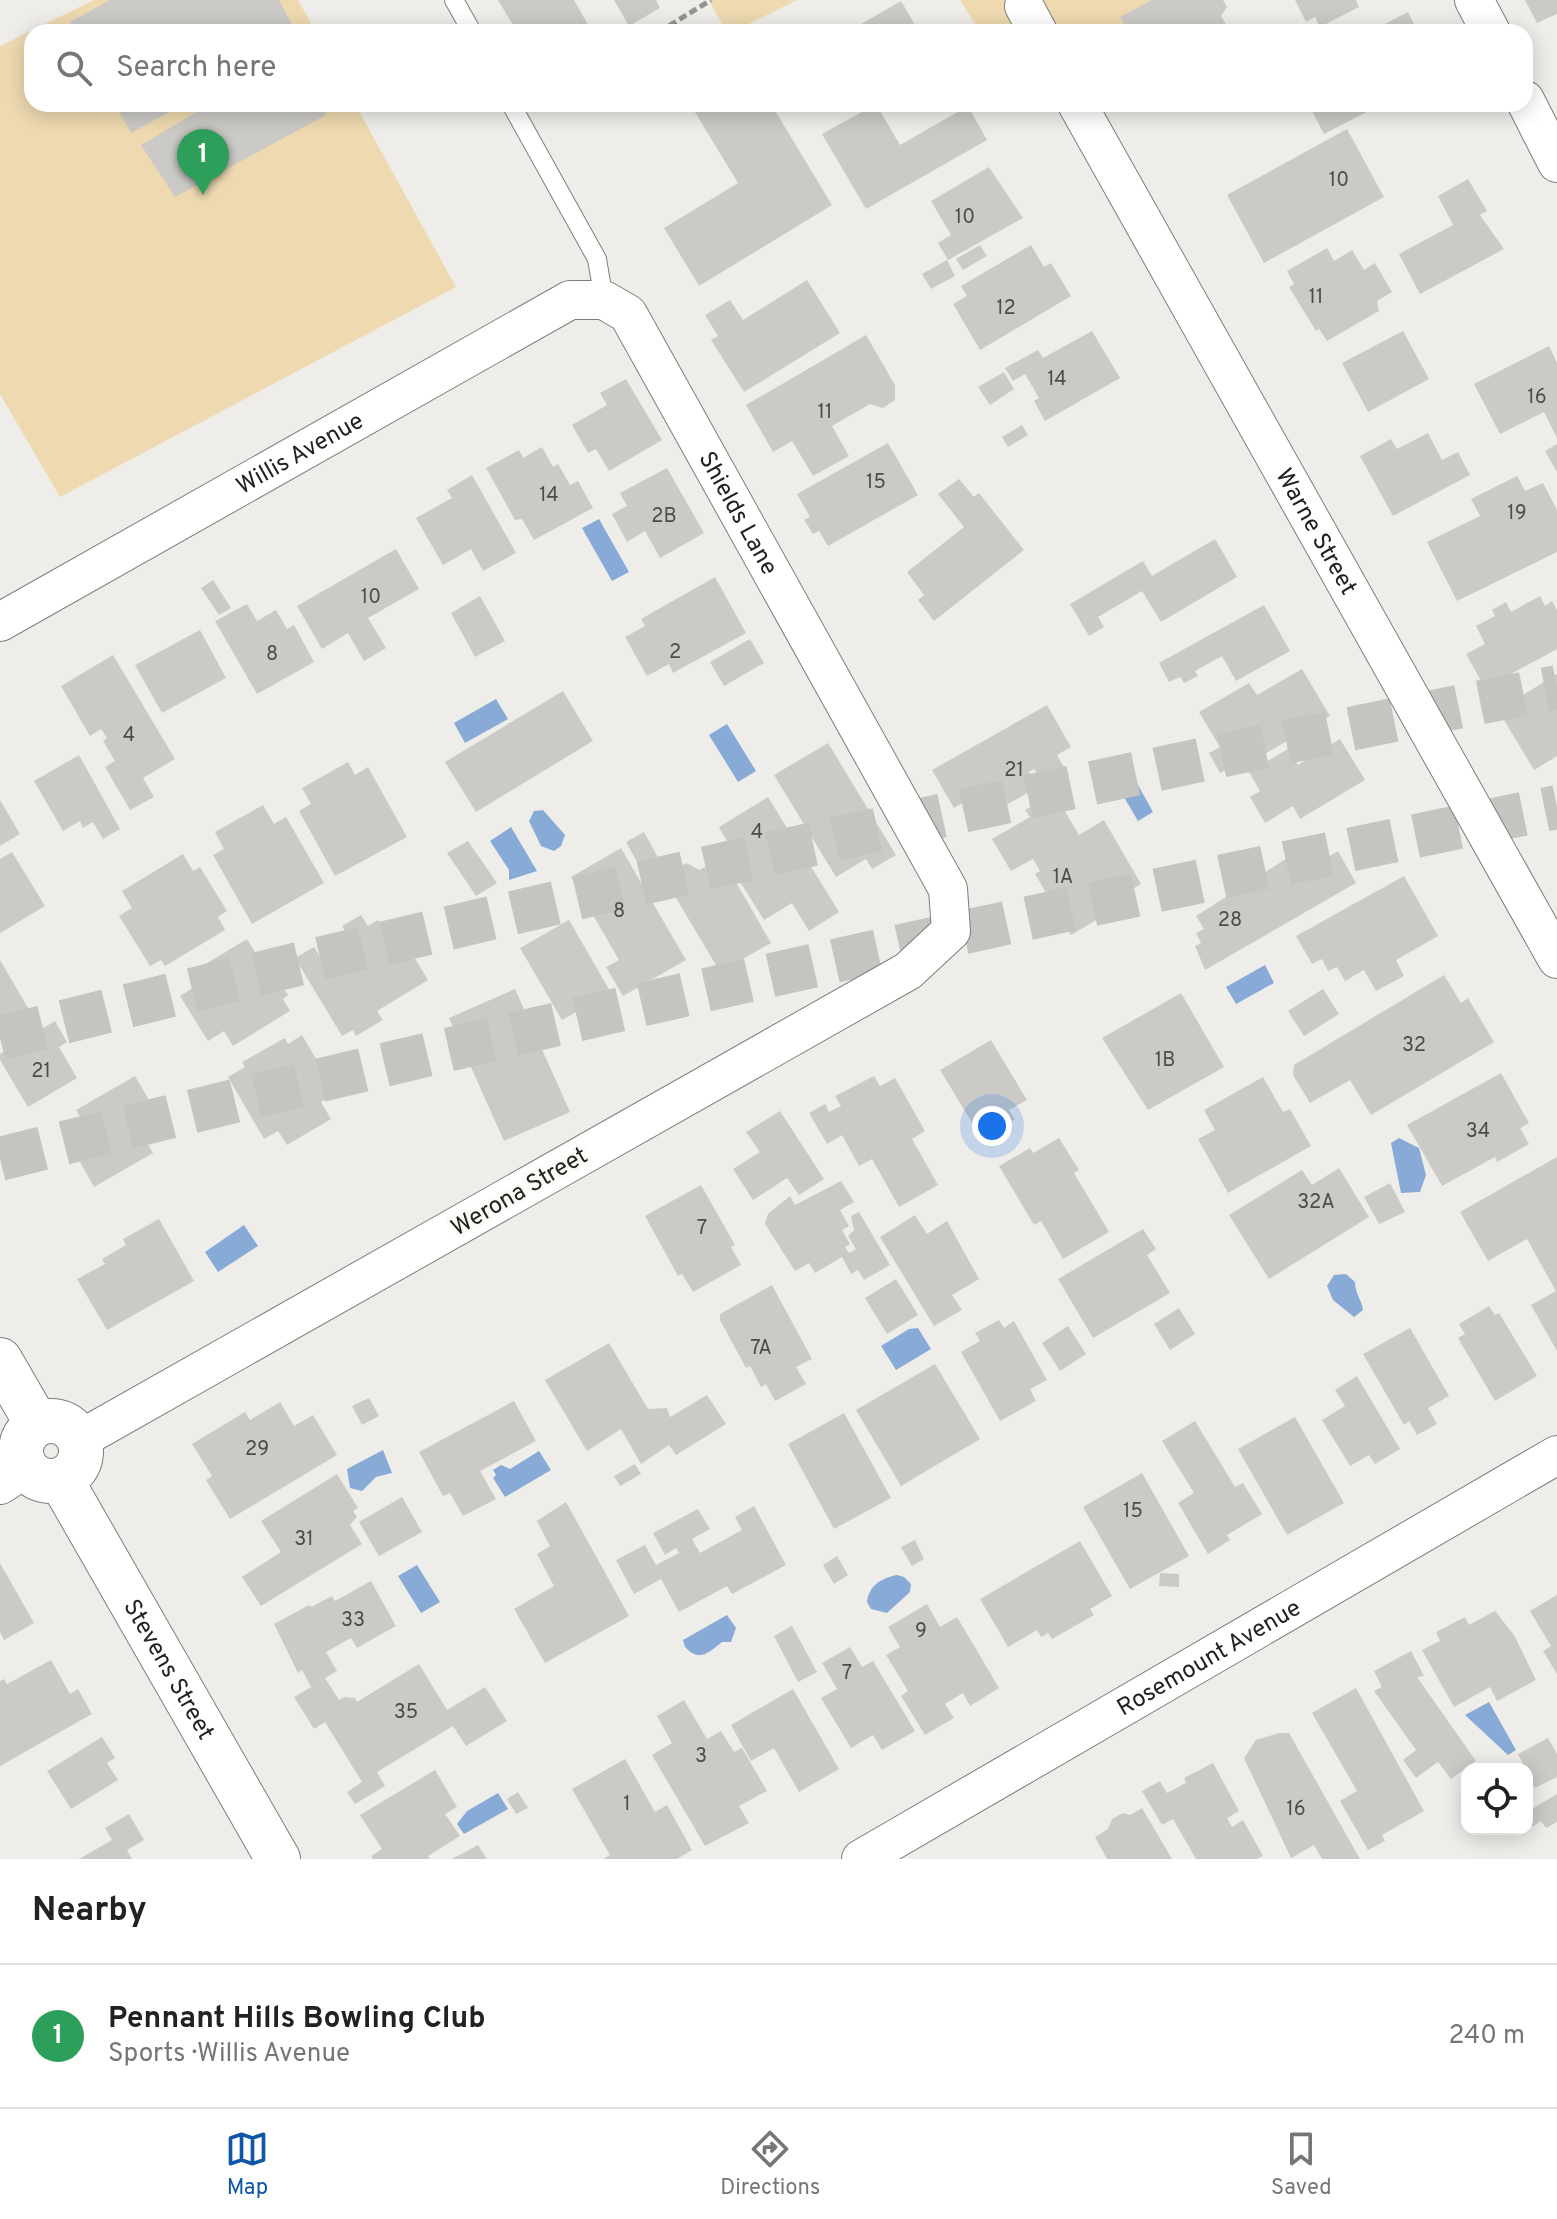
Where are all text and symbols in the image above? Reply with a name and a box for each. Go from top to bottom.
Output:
search box [24,24,1533,112]
icon: search [52,46,96,90]
text: Search here [116,50,276,87]
pin: 1 [177,129,229,195]
house number: 10 [1329,168,1349,194]
house number: 10 [955,205,975,231]
house number: 11 [1309,285,1323,311]
house number: 12 [996,296,1016,322]
house number: 14 [1047,367,1067,393]
house number: 16 [1527,385,1547,411]
house number: 11 [818,400,832,426]
street label: Willis Avenue [232,407,369,502]
street label: Shields Lane [691,447,783,581]
street label: Warne Street [1268,464,1363,601]
house number: 15 [866,470,886,496]
house number: 14 [539,483,559,509]
house number: 19 [1507,501,1527,527]
house number: 2B [651,504,677,530]
house number: 10 [361,585,381,611]
house number: 2 [669,640,681,666]
house number: 8 [266,642,278,668]
house number: 4 [123,723,135,749]
house number: 21 [1004,758,1024,784]
house number: 4 [751,820,763,846]
house number: 1A [1053,865,1073,891]
house number: 8 [613,899,625,925]
house number: 28 [1218,908,1242,934]
house number: 32 [1402,1033,1426,1059]
house number: 1B [1155,1048,1175,1074]
house number: 21 [31,1059,51,1085]
your location [972,1106,1012,1146]
house number: 34 [1466,1119,1490,1145]
street label: Werona Street [446,1142,594,1244]
house number: 32A [1297,1190,1335,1216]
house number: 7 [697,1216,707,1242]
house number: 7A [750,1336,772,1362]
house number: 29 [245,1437,269,1463]
house number: 15 [1123,1499,1143,1525]
house number: 31 [294,1527,314,1553]
street label: Stevens Street [115,1594,220,1746]
street label: Rosemount Avenue [1112,1594,1307,1724]
house number: 33 [341,1608,365,1634]
house number: 9 [915,1619,927,1645]
house number: 7 [842,1661,852,1687]
house number: 35 [394,1700,418,1726]
house number: 3 [695,1744,707,1770]
map controls [1461,1763,1533,1835]
button: locate [1461,1763,1533,1835]
house number: 1 [623,1792,631,1818]
house number: 16 [1286,1797,1306,1823]
text: Nearby [32,1890,147,1933]
text: Pennant Hills Bowling Club [108,2001,486,2038]
text: 1 [53,2020,63,2053]
text: 240 m [1448,2020,1525,2053]
text: Sports · Willis Avenue [108,2038,350,2071]
tab: Map [225,2127,269,2202]
tab: Directions [720,2127,820,2202]
tab: Saved [1271,2127,1332,2202]

